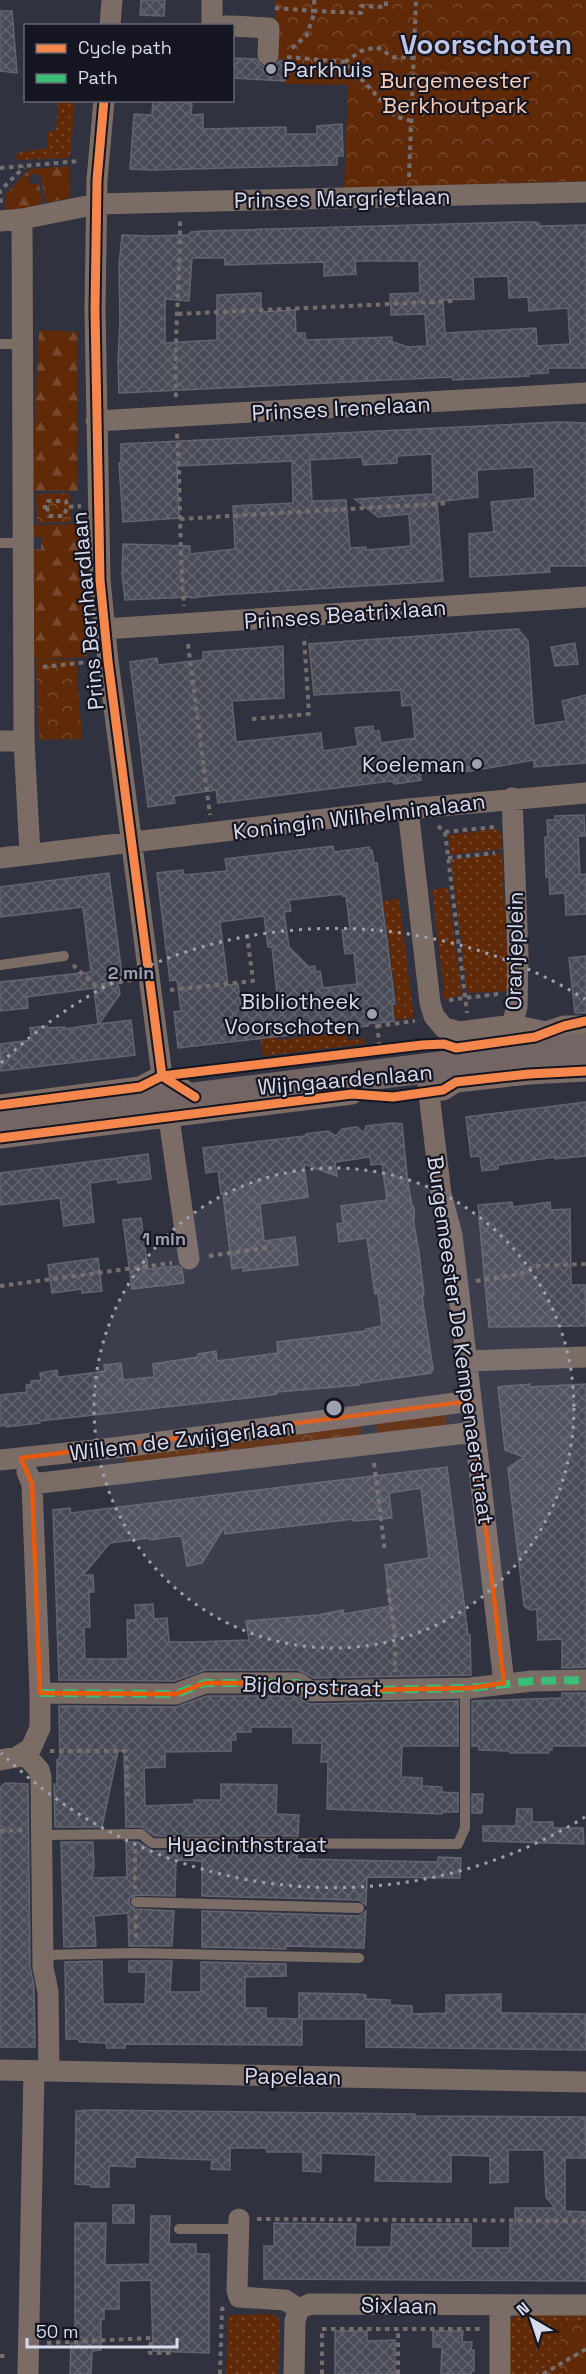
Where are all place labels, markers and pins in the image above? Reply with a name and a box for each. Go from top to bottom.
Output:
place label: Parkhuis [283,55,373,83]
marker: Parkhuis [264,62,278,76]
place label: Koeleman [362,750,465,778]
marker: Koeleman [470,757,484,771]
place label: Bibliotheek Voorschoten [224,987,360,1040]
marker: Bibliotheek Voorschoten [365,1007,379,1021]
centre of rings [324,1398,344,1418]

